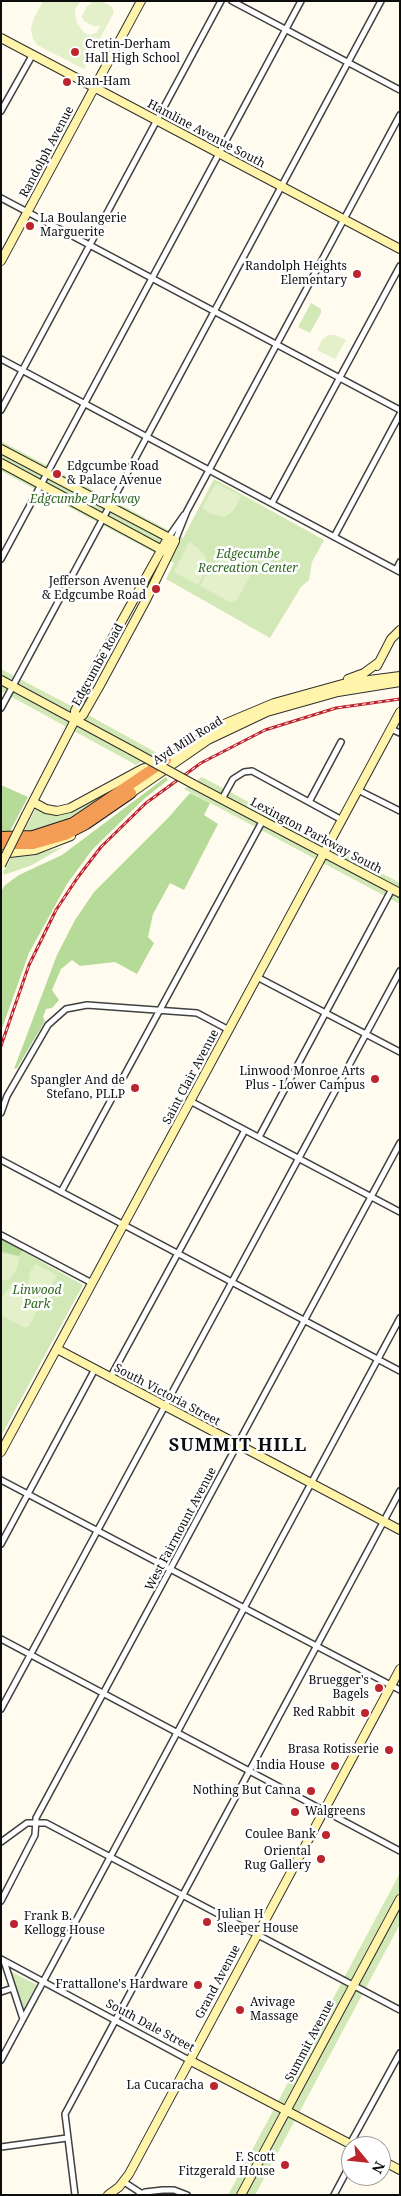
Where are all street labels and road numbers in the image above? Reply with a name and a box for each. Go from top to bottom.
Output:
street label: Hamline Avenue South [145,97,267,171]
street label: Randolph Avenue [17,104,77,200]
street label: Edgcumbe Road [69,621,127,709]
street label: Ayd Mill Road [150,714,226,768]
street label: Lexington Parkway South [248,795,384,877]
street label: Saint Clair Avenue [160,1027,222,1127]
street label: South Victoria Street [112,1361,222,1429]
street label: West Fairmount Avenue [142,1465,220,1593]
street label: Grand Avenue [192,1942,244,2022]
street label: South Dale Street [103,1997,197,2055]
street label: Summit Avenue [282,1997,338,2085]

